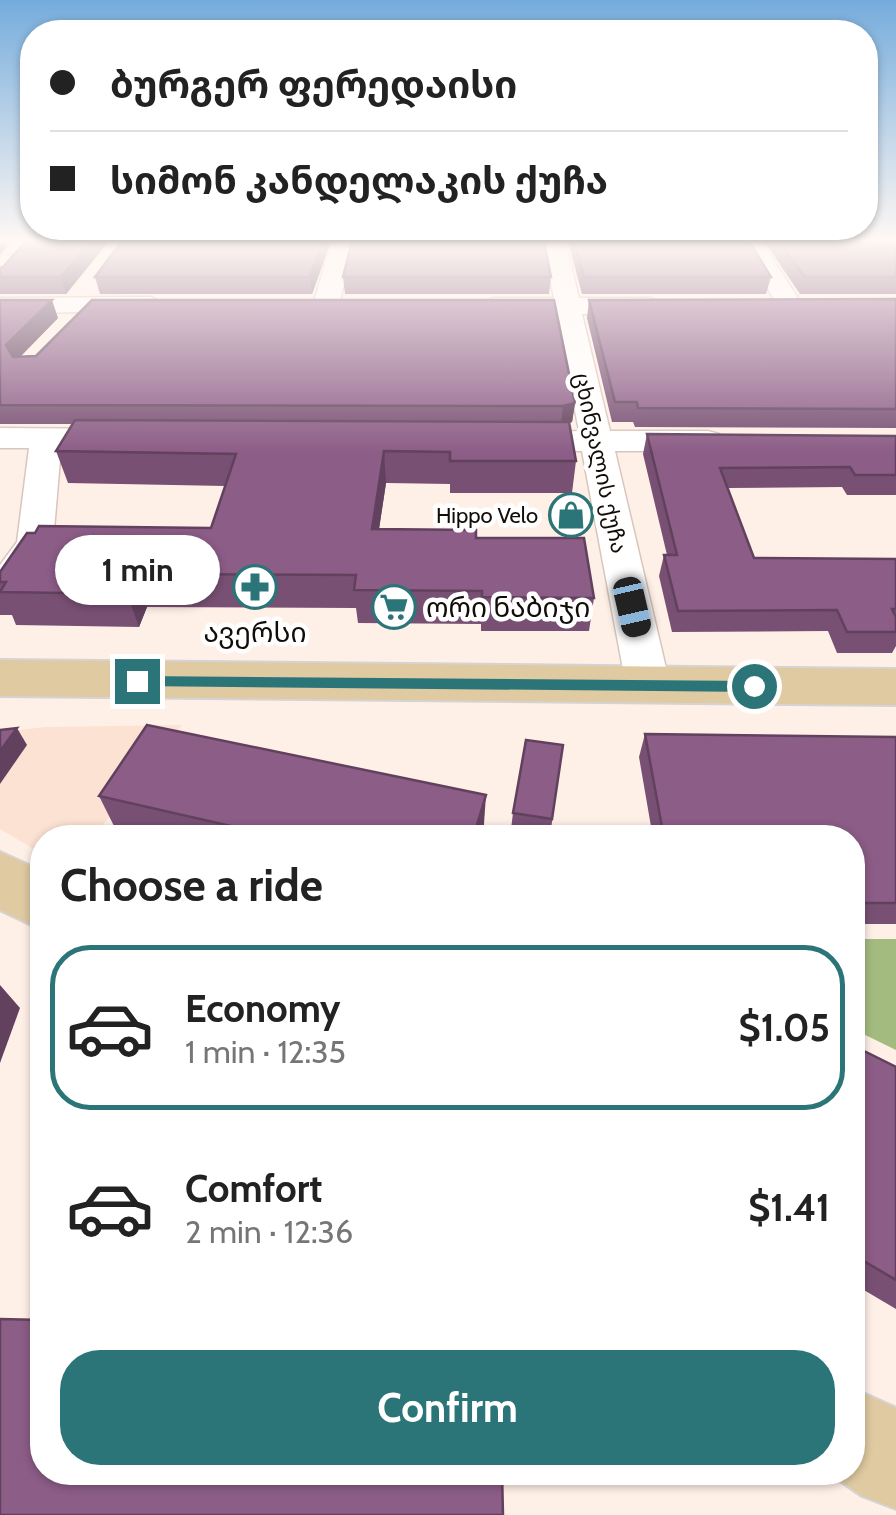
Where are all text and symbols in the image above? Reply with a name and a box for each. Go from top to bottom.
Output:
text: ბურგერ ფერედაისი [110,61,517,108]
text: სიმონ კანდელაკის ქუჩა [110,157,608,204]
street label: ცხინვალის ქუჩა [568,370,633,556]
shop icon: Hippo Velo [548,492,594,538]
place label: Hippo Velo [436,502,538,529]
callout: 1 min [54,536,220,606]
text: 1 min [101,550,174,589]
pharmacy icon: ავერსი [232,564,278,610]
car [611,574,653,640]
supermarket icon: ორი ნაბიჯი [371,584,417,630]
place label: ორი ნაბიჯი [426,590,590,624]
place label: ავერსი [203,615,307,649]
route end [115,659,160,704]
route start [732,664,777,709]
text: Choose a ride [60,858,323,912]
icon: car [65,983,155,1073]
text: Economy [185,985,340,1032]
text: $1.05 [739,1004,830,1051]
text: 1 min · 12:35 [185,1032,346,1071]
icon: car [65,1163,155,1253]
text: Comfort [185,1165,322,1212]
text: $1.41 [748,1184,830,1231]
text: 2 min · 12:36 [185,1212,353,1251]
button: Confirm [60,1350,835,1465]

